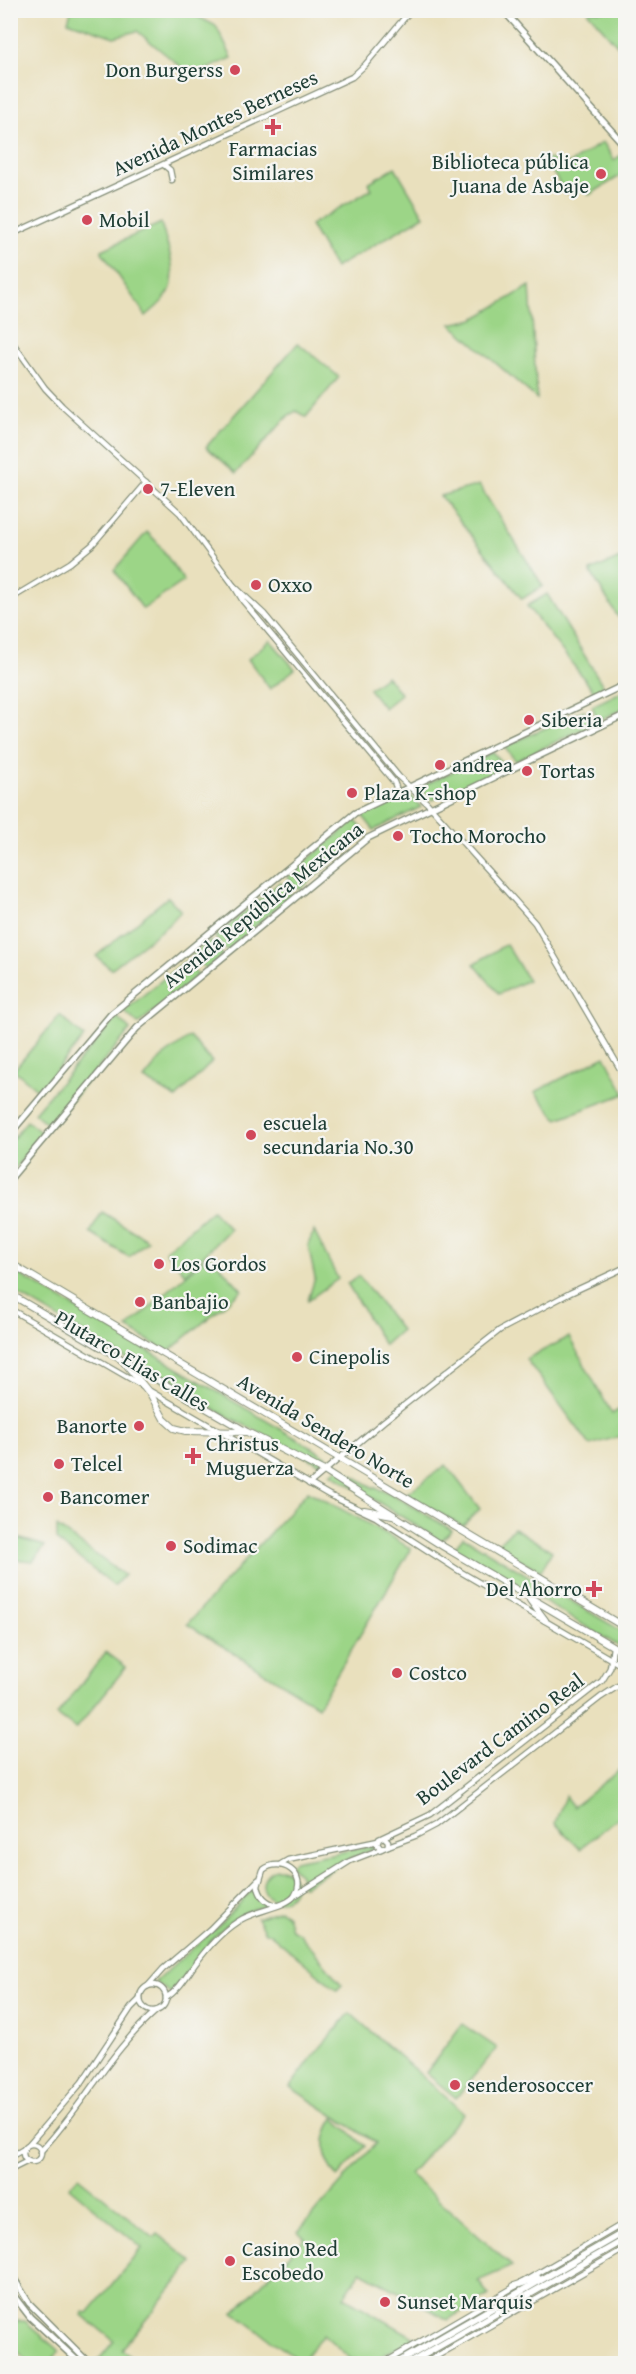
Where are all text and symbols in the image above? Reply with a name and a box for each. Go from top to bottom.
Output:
place label: Don Burgerss [106,54,223,85]
street label: Avenida Montes Berneses [107,61,323,184]
marker: Don Burgerss [228,63,242,77]
marker: Farmacias Similares [266,120,280,134]
place label: Farmacias Similares [229,133,317,188]
place label: Biblioteca pública Juana de Asbaje [432,146,589,201]
marker: Biblioteca pública Juana de Asbaje [594,167,608,181]
place label: Mobil [99,204,150,235]
marker: Mobil [80,213,94,227]
place label: 7-Eleven [160,473,236,504]
marker: 7-Eleven [141,482,155,496]
place label: Oxxo [268,569,312,600]
marker: Oxxo [249,578,263,592]
place label: Siberia [541,704,602,735]
marker: Siberia [522,713,536,727]
place label: andrea [452,749,513,780]
place label: Tortas [539,755,595,786]
marker: andrea [433,758,447,772]
marker: Tortas [520,764,534,778]
place label: Plaza K-shop [364,777,477,808]
marker: Plaza K-shop [345,786,359,800]
street label: Avenida República Mexicana [156,814,370,995]
place label: Tocho Morocho [410,820,546,851]
marker: Tocho Morocho [391,829,405,843]
place label: escuela secundaria No.30 [263,1107,414,1162]
marker: escuela secundaria No.30 [244,1128,258,1142]
place label: Los Gordos [171,1248,267,1279]
marker: Los Gordos [152,1257,166,1271]
place label: Banbajio [152,1286,229,1317]
marker: Banbajio [133,1295,147,1309]
street label: Plutarco Elias Calles [49,1302,215,1419]
place label: Cinepolis [309,1341,390,1372]
marker: Cinepolis [290,1350,304,1364]
street label: Avenida Sendero Norte [232,1365,421,1496]
place label: Banorte [57,1410,127,1441]
marker: Banorte [132,1419,146,1433]
place label: Christus Muguerza [206,1428,294,1483]
marker: Christus Muguerza [184,1447,202,1465]
place label: Telcel [71,1448,123,1479]
marker: Telcel [52,1457,66,1471]
place label: Bancomer [60,1481,150,1512]
marker: Bancomer [41,1490,55,1504]
place label: Sodimac [183,1530,257,1561]
marker: Sodimac [164,1539,178,1553]
place label: Del Ahorro [486,1573,582,1604]
marker: Del Ahorro [587,1582,601,1596]
place label: Costco [409,1657,467,1688]
street label: Boulevard Camino Real [409,1665,590,1812]
marker: Costco [390,1666,404,1680]
place label: senderosoccer [467,2069,594,2100]
marker: senderosoccer [448,2078,462,2092]
place label: Casino Red Escobedo [242,2233,339,2288]
marker: Casino Red Escobedo [223,2254,237,2268]
place label: Sunset Marquis [397,2286,533,2317]
marker: Sunset Marquis [378,2295,392,2309]

